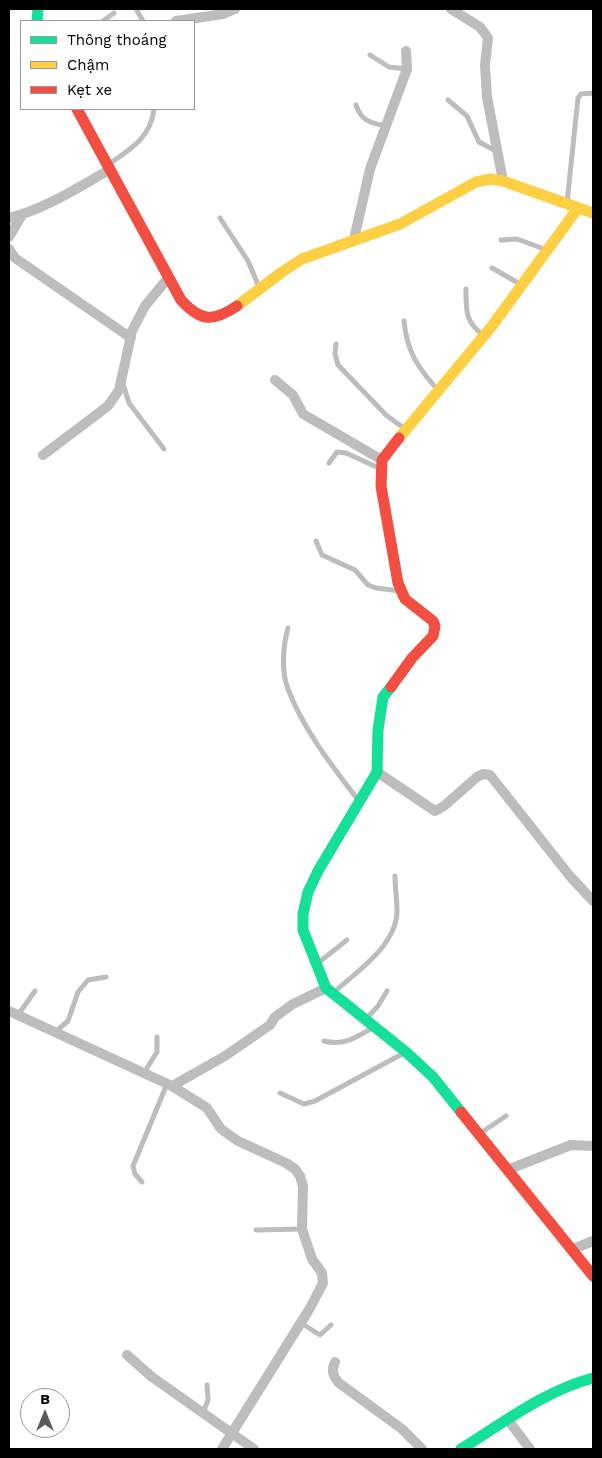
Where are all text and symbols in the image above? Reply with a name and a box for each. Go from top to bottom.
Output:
legend [20,20,195,110]
text: Thông thoáng [67,31,166,49]
text: Chậm [67,56,109,74]
text: Kẹt xe [67,81,112,99]
north arrow [20,1388,70,1438]
text: B [40,1391,50,1407]

